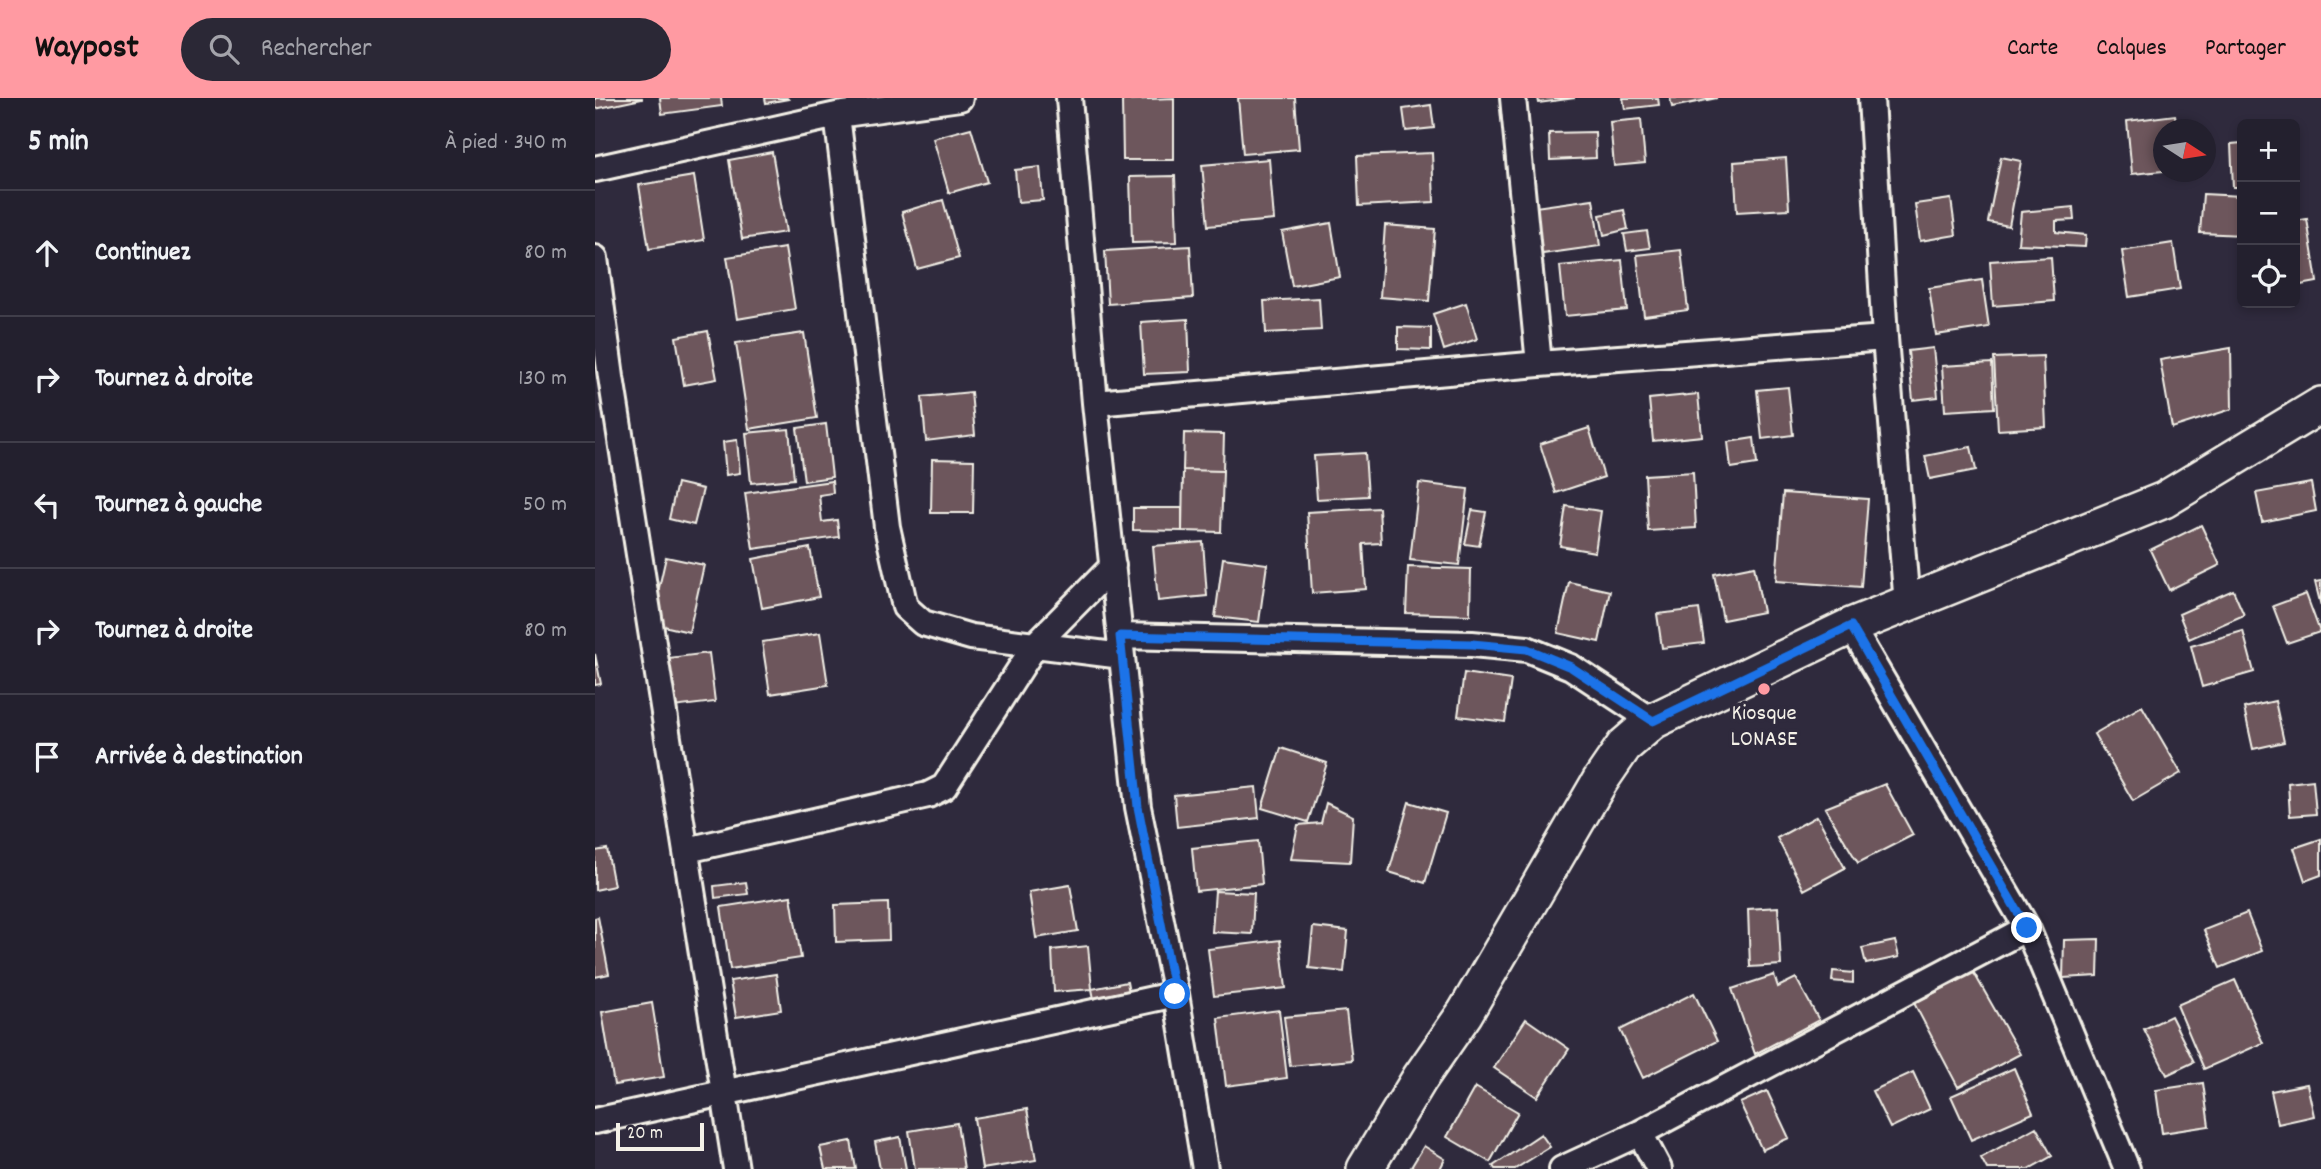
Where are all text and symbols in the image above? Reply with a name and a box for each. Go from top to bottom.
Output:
search box [181,18,671,81]
text: Waypost [35,26,139,73]
icon: search [205,30,243,68]
text: Rechercher [261,31,372,68]
text: Carte [2007,32,2058,66]
text: Calques [2096,32,2167,66]
text: Partager [2205,32,2286,66]
north arrow [2153,119,2216,182]
map controls [2237,119,2300,308]
button: + [2237,119,2300,182]
text: 5 min [28,122,89,165]
text: À pied · 340 m [445,127,567,160]
button: − [2237,182,2300,245]
icon: ahead [28,234,66,272]
text: Continuez [95,235,190,272]
text: 80 m [524,237,567,270]
button: locate [2237,245,2300,308]
icon: right [28,360,66,398]
text: Tournez à droite [95,361,253,398]
text: 130 m [518,363,567,396]
icon: left [28,486,66,524]
text: Tournez à gauche [95,487,262,524]
text: 50 m [523,489,567,522]
icon: right [28,612,66,650]
text: Tournez à droite [95,613,253,650]
text: 80 m [524,615,567,648]
marker: Kiosque LONASE [1756,681,1772,697]
place label: Kiosque LONASE [1730,698,1798,757]
icon: arrive [28,738,66,776]
text: Arrivée à destination [95,739,303,776]
route end [2011,912,2042,943]
route start [1159,978,1190,1009]
scale bar [616,1120,703,1152]
text: 20 m [627,1121,663,1148]

